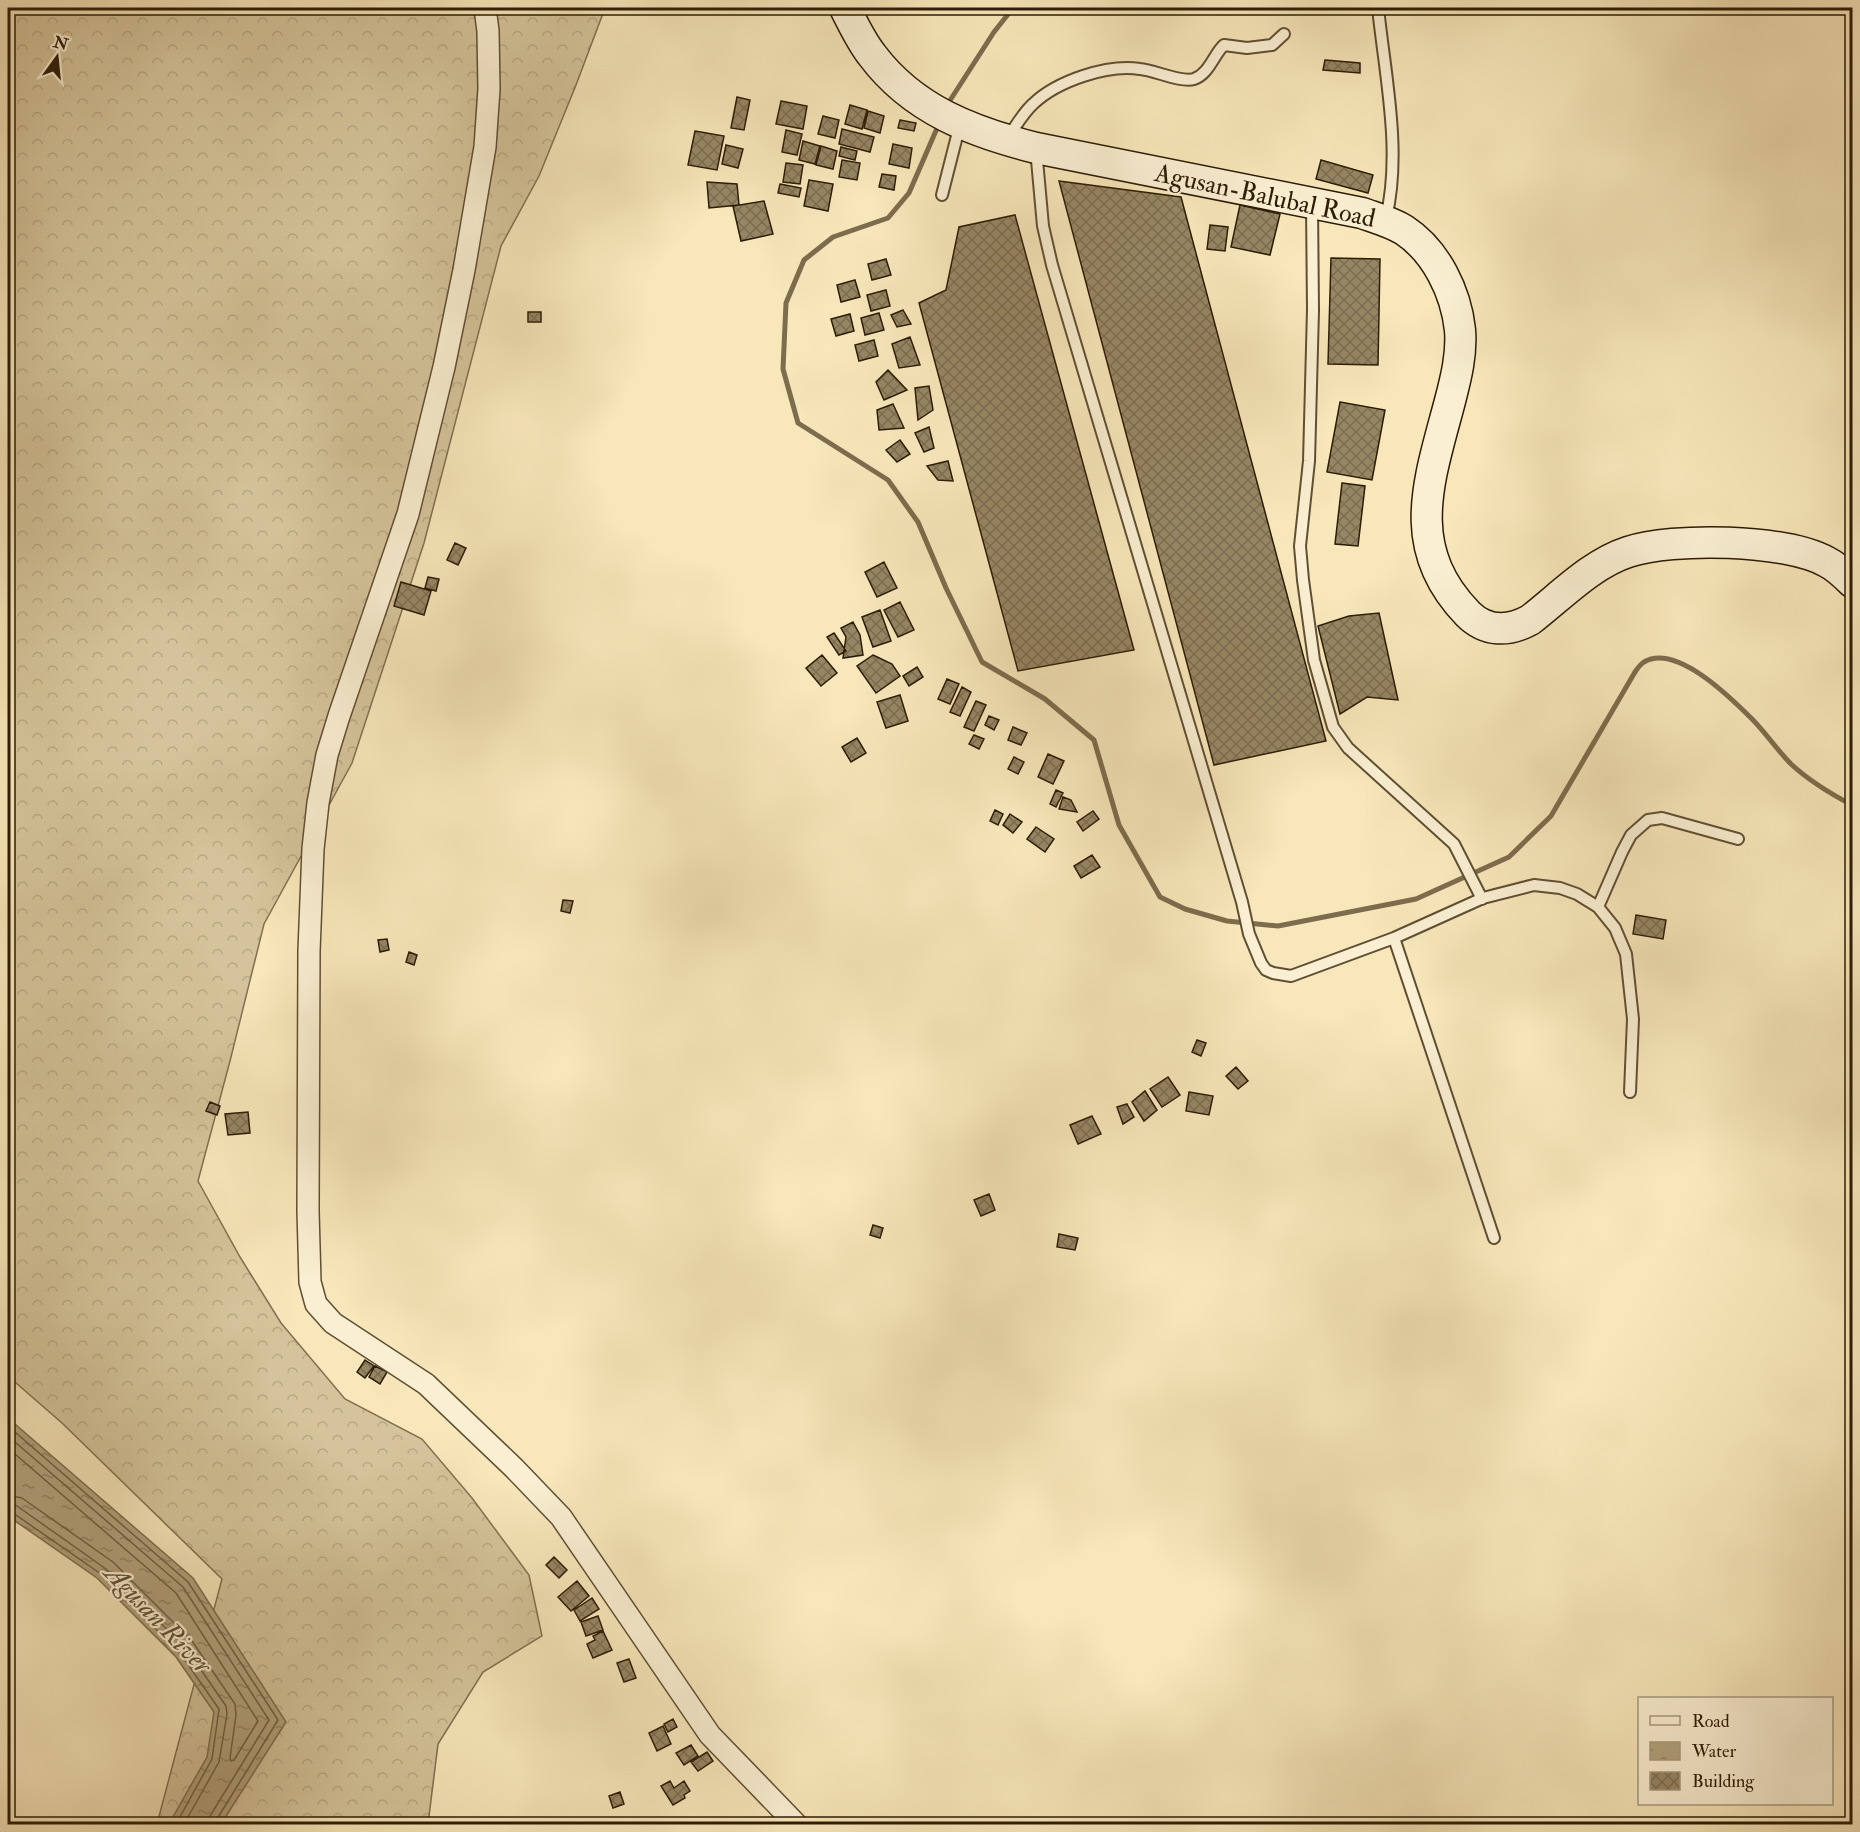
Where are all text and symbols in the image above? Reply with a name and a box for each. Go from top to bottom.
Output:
north arrow [27,27,87,87]
text: N [50,32,71,55]
street label: Agusan-Balubal Road [1151,157,1378,235]
water label: Agusan River [95,1555,220,1682]
legend [1638,1697,1833,1805]
text: Road [1692,1710,1730,1733]
text: Water [1691,1740,1736,1763]
text: Building [1692,1770,1755,1793]

